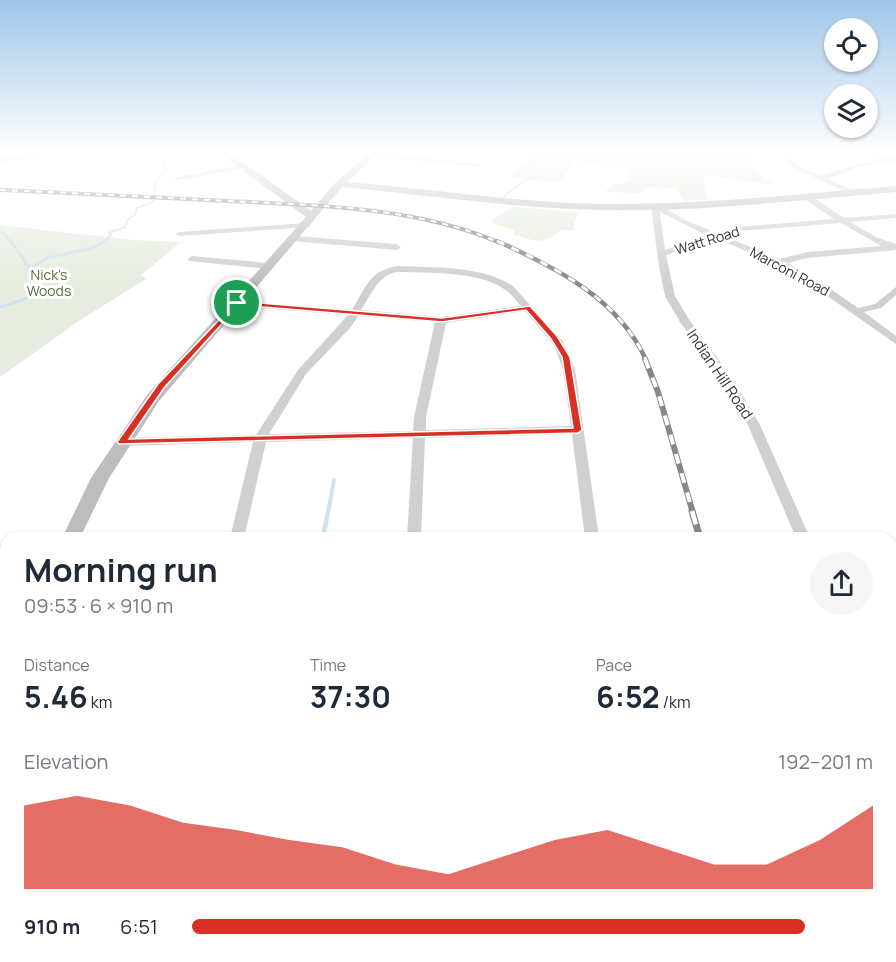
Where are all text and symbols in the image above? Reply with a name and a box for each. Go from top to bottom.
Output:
map controls [824,18,878,138]
button: locate [824,18,878,72]
button: layers [824,84,878,138]
street label: Watt Road [672,221,742,259]
street label: Marconi Road [747,242,833,300]
park label: Nick's Woods [27,265,71,300]
pin [211,277,262,328]
icon: arrive [220,286,253,319]
street label: Indian Hill Road [682,325,758,423]
text: Morning run [24,547,218,592]
button: share [810,552,873,615]
text: 09:53 · 6 × 910 m [24,592,173,619]
text: Distance [24,654,90,676]
text: Time [310,654,346,676]
text: Pace [596,654,632,676]
text: 5.46 [24,676,88,717]
text: 37:30 [310,676,391,717]
text: 6:52 [596,676,660,717]
text: km [88,691,112,713]
text: /km [660,691,691,713]
text: Elevation [24,748,108,775]
text: 192–201 m [778,748,873,775]
text: 910 m [24,913,80,940]
text: 6:51 [120,913,158,940]

